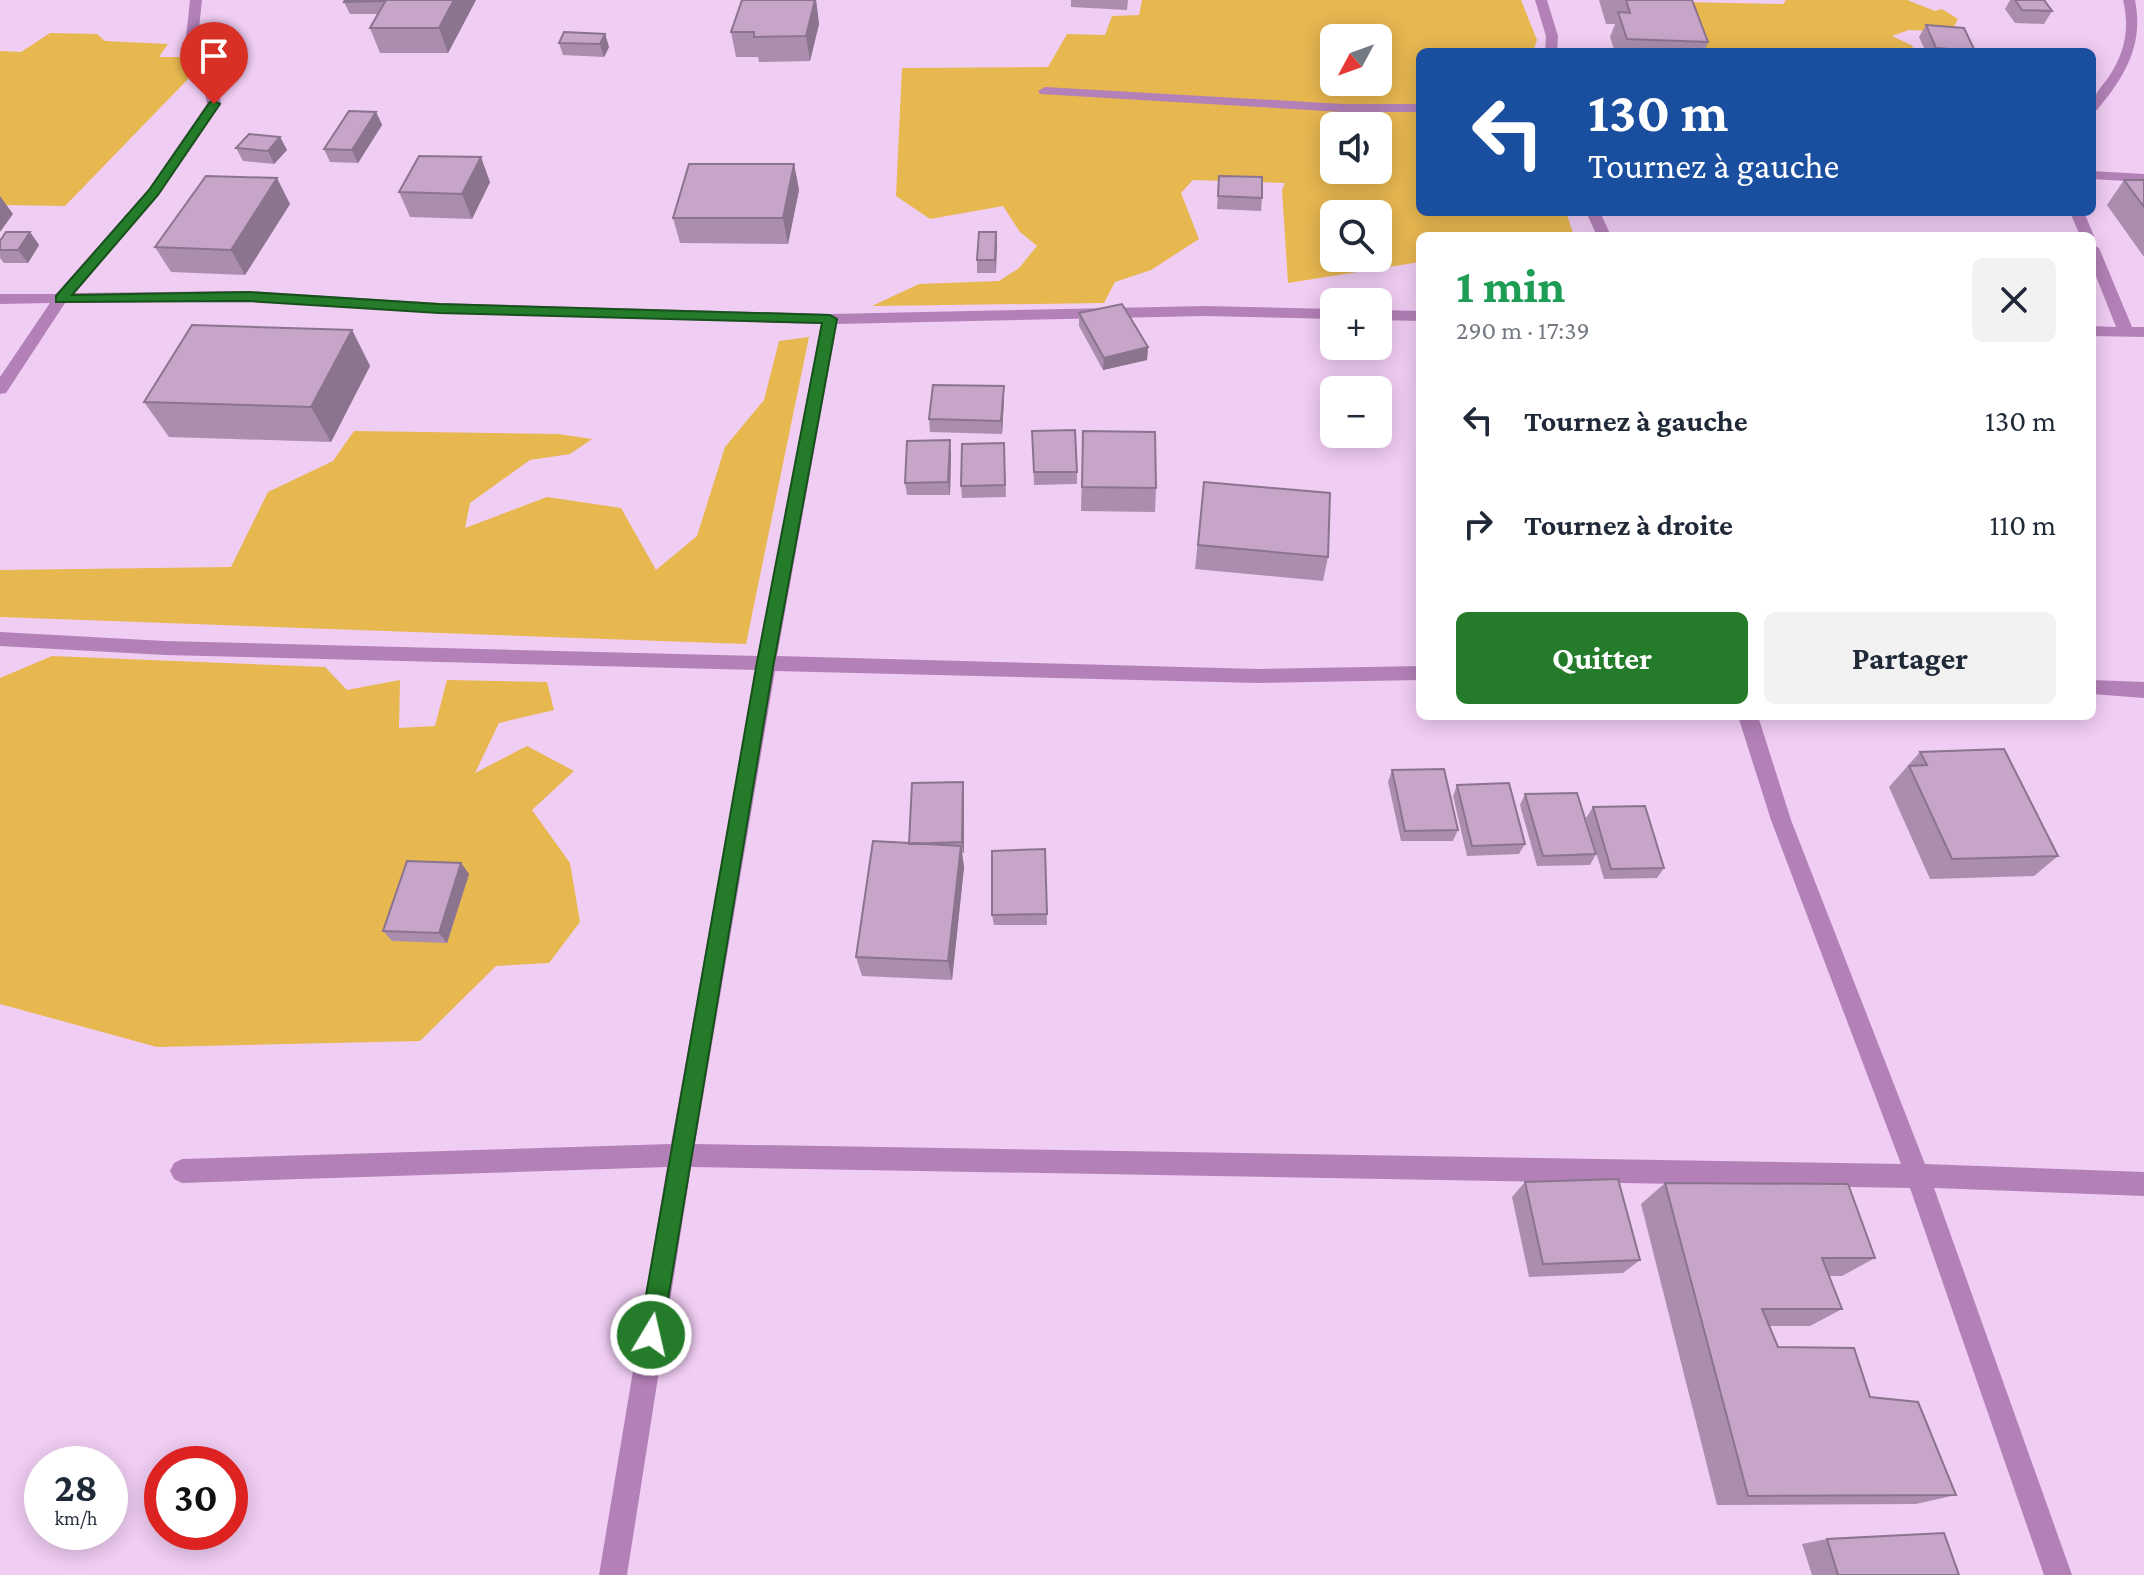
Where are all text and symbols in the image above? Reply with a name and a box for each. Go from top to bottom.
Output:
pin [180,22,248,104]
north arrow [1320,24,1392,96]
map controls [1320,24,1392,448]
icon: arrive [192,34,236,78]
icon: left [1456,80,1560,184]
text: 130 m [1588,81,1729,143]
button: sound [1320,112,1392,184]
text: Tournez à gauche [1588,146,1839,186]
button: search [1320,200,1392,272]
button: close [1972,258,2056,342]
text: 1 min [1456,259,1565,312]
button: + [1320,288,1392,360]
text: 290 m · 17:39 [1456,316,1590,345]
button: − [1320,376,1392,448]
icon: left [1456,398,1500,442]
text: Tournez à gauche [1524,404,1748,437]
text: 130 m [1985,404,2056,437]
icon: right [1456,502,1500,546]
text: Tournez à droite [1524,508,1733,541]
text: 110 m [1989,508,2056,541]
button: Quitter [1456,612,1748,704]
button: Partager [1764,612,2056,704]
position arrow [609,1293,693,1377]
speed limit sign: 30 [144,1446,248,1550]
text: 28 [54,1465,98,1510]
text: km/h [54,1507,98,1529]

